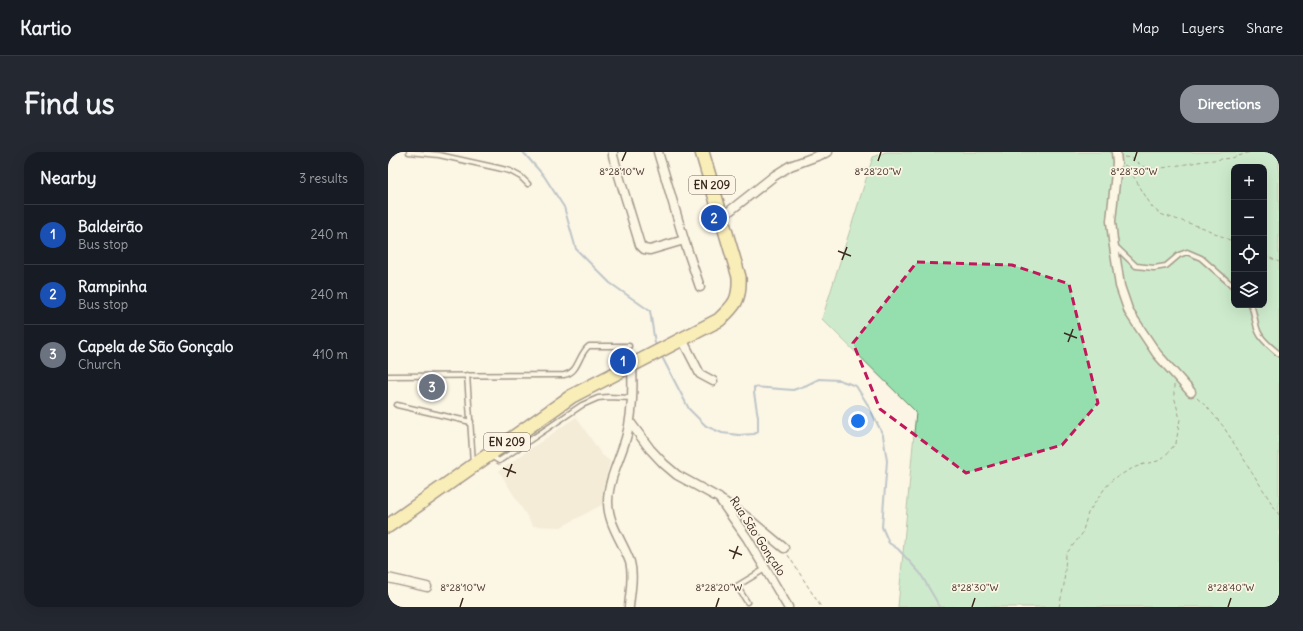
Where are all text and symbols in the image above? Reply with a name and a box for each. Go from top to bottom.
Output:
text: Kartio [20,16,72,40]
text: Map [1132,19,1159,37]
text: Layers [1181,19,1224,37]
text: Share [1246,19,1283,37]
button: Directions [1180,85,1279,123]
text: Find us [24,86,115,122]
map controls [1231,164,1267,308]
button: + [1231,164,1267,200]
text: 8°28'10"W [599,165,645,178]
text: 8°28'20"W [855,165,901,178]
text: 8°28'30"W [1110,165,1158,178]
text: Nearby [40,167,96,189]
text: 3 results [299,170,348,187]
road number: EN 209 [689,176,735,194]
button: − [1231,200,1267,236]
pin: 2 [701,203,727,233]
text: Baldeirão [78,217,143,236]
text: 1 [50,226,56,243]
text: 240 m [311,226,348,243]
text: Bus stop [78,236,128,253]
button: locate [1231,236,1267,272]
button: layers [1231,272,1267,308]
text: Rampinha [78,277,147,296]
text: 2 [49,286,57,303]
text: 240 m [311,286,348,303]
text: Bus stop [78,296,128,313]
text: Capela de São Gonçalo [78,337,234,356]
text: 3 [49,346,57,363]
text: 410 m [312,346,348,363]
pin: 1 [610,346,636,376]
text: Church [78,356,121,373]
pin: 3 [419,372,445,402]
your location [848,411,868,431]
road number: EN 209 [484,433,530,451]
street label: Rua São Gonçalo [727,493,789,579]
text: 8°28'10"W [440,581,486,594]
text: 8°28'20"W [696,581,742,594]
text: 8°28'30"W [951,581,999,594]
text: 8°28'40"W [1208,581,1254,594]

